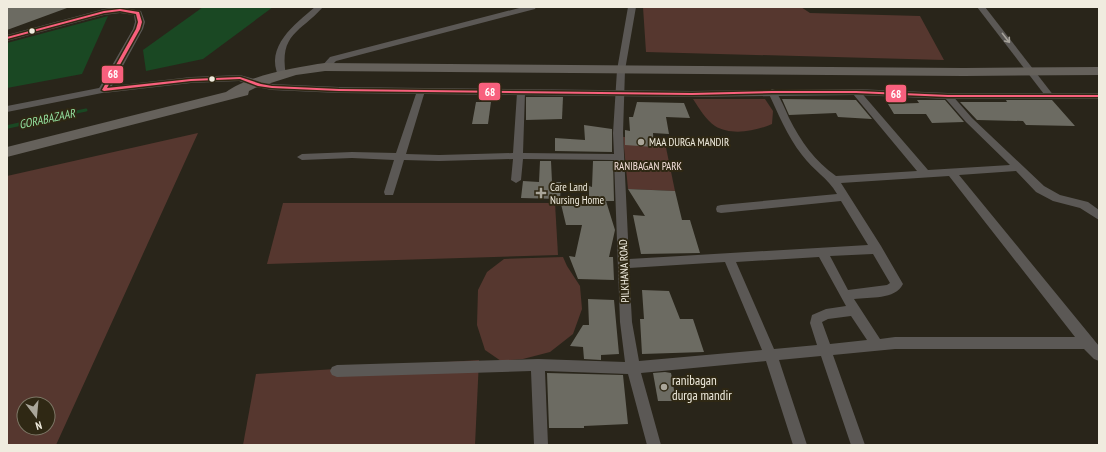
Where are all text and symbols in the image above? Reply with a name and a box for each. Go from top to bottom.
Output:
unlabelled marker [27,26,37,36]
one-way arrow [1001,32,1010,43]
line badge: 68 [101,65,124,84]
text: 68 [108,67,118,81]
unlabelled marker [207,74,217,84]
line badge: 68 [478,82,501,101]
line badge: 68 [885,84,907,103]
text: 68 [485,85,495,99]
text: 68 [891,87,901,101]
water label: GORABAZAAR [17,105,78,132]
place label: MAA DURGA MANDIR [649,135,729,149]
marker: MAA DURGA MANDIR [636,137,646,147]
park label: RANIBAGAN PARK [614,159,683,173]
place label: Care Land Nursing Home [550,180,605,207]
marker: Care Land Nursing Home [535,187,547,199]
street label: PILKHANA ROAD [616,239,632,303]
place label: ranibagan durga mandir [672,372,732,404]
marker: ranibagan durga mandir [659,382,669,392]
north arrow [16,396,56,436]
text: N [34,418,44,433]

